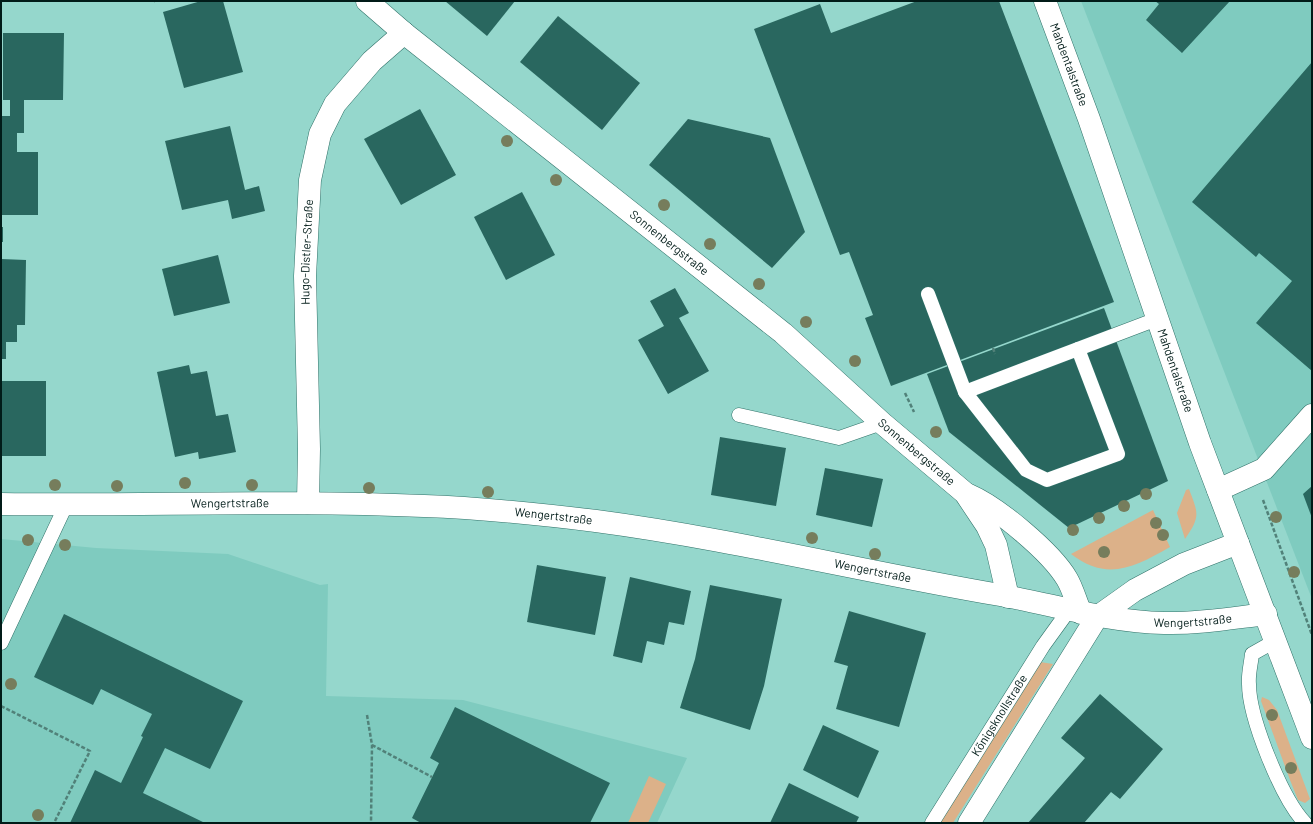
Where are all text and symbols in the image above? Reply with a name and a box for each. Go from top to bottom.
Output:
street label: Mahdentalstraße [1048,21,1092,108]
street label: Hugo-Distler-Straße [297,199,315,305]
street label: Sonnenbergstraße [628,207,712,277]
street label: Mahdentalstraße [1155,327,1197,414]
street label: Sonnenbergstraße [876,415,958,488]
street label: Wengertstraße [191,495,269,510]
street label: Wengertstraße [514,504,593,527]
street label: Wengertstraße [833,555,913,585]
street label: Wengertstraße [1153,610,1233,629]
street label: Königsknollstraße [968,672,1029,758]

